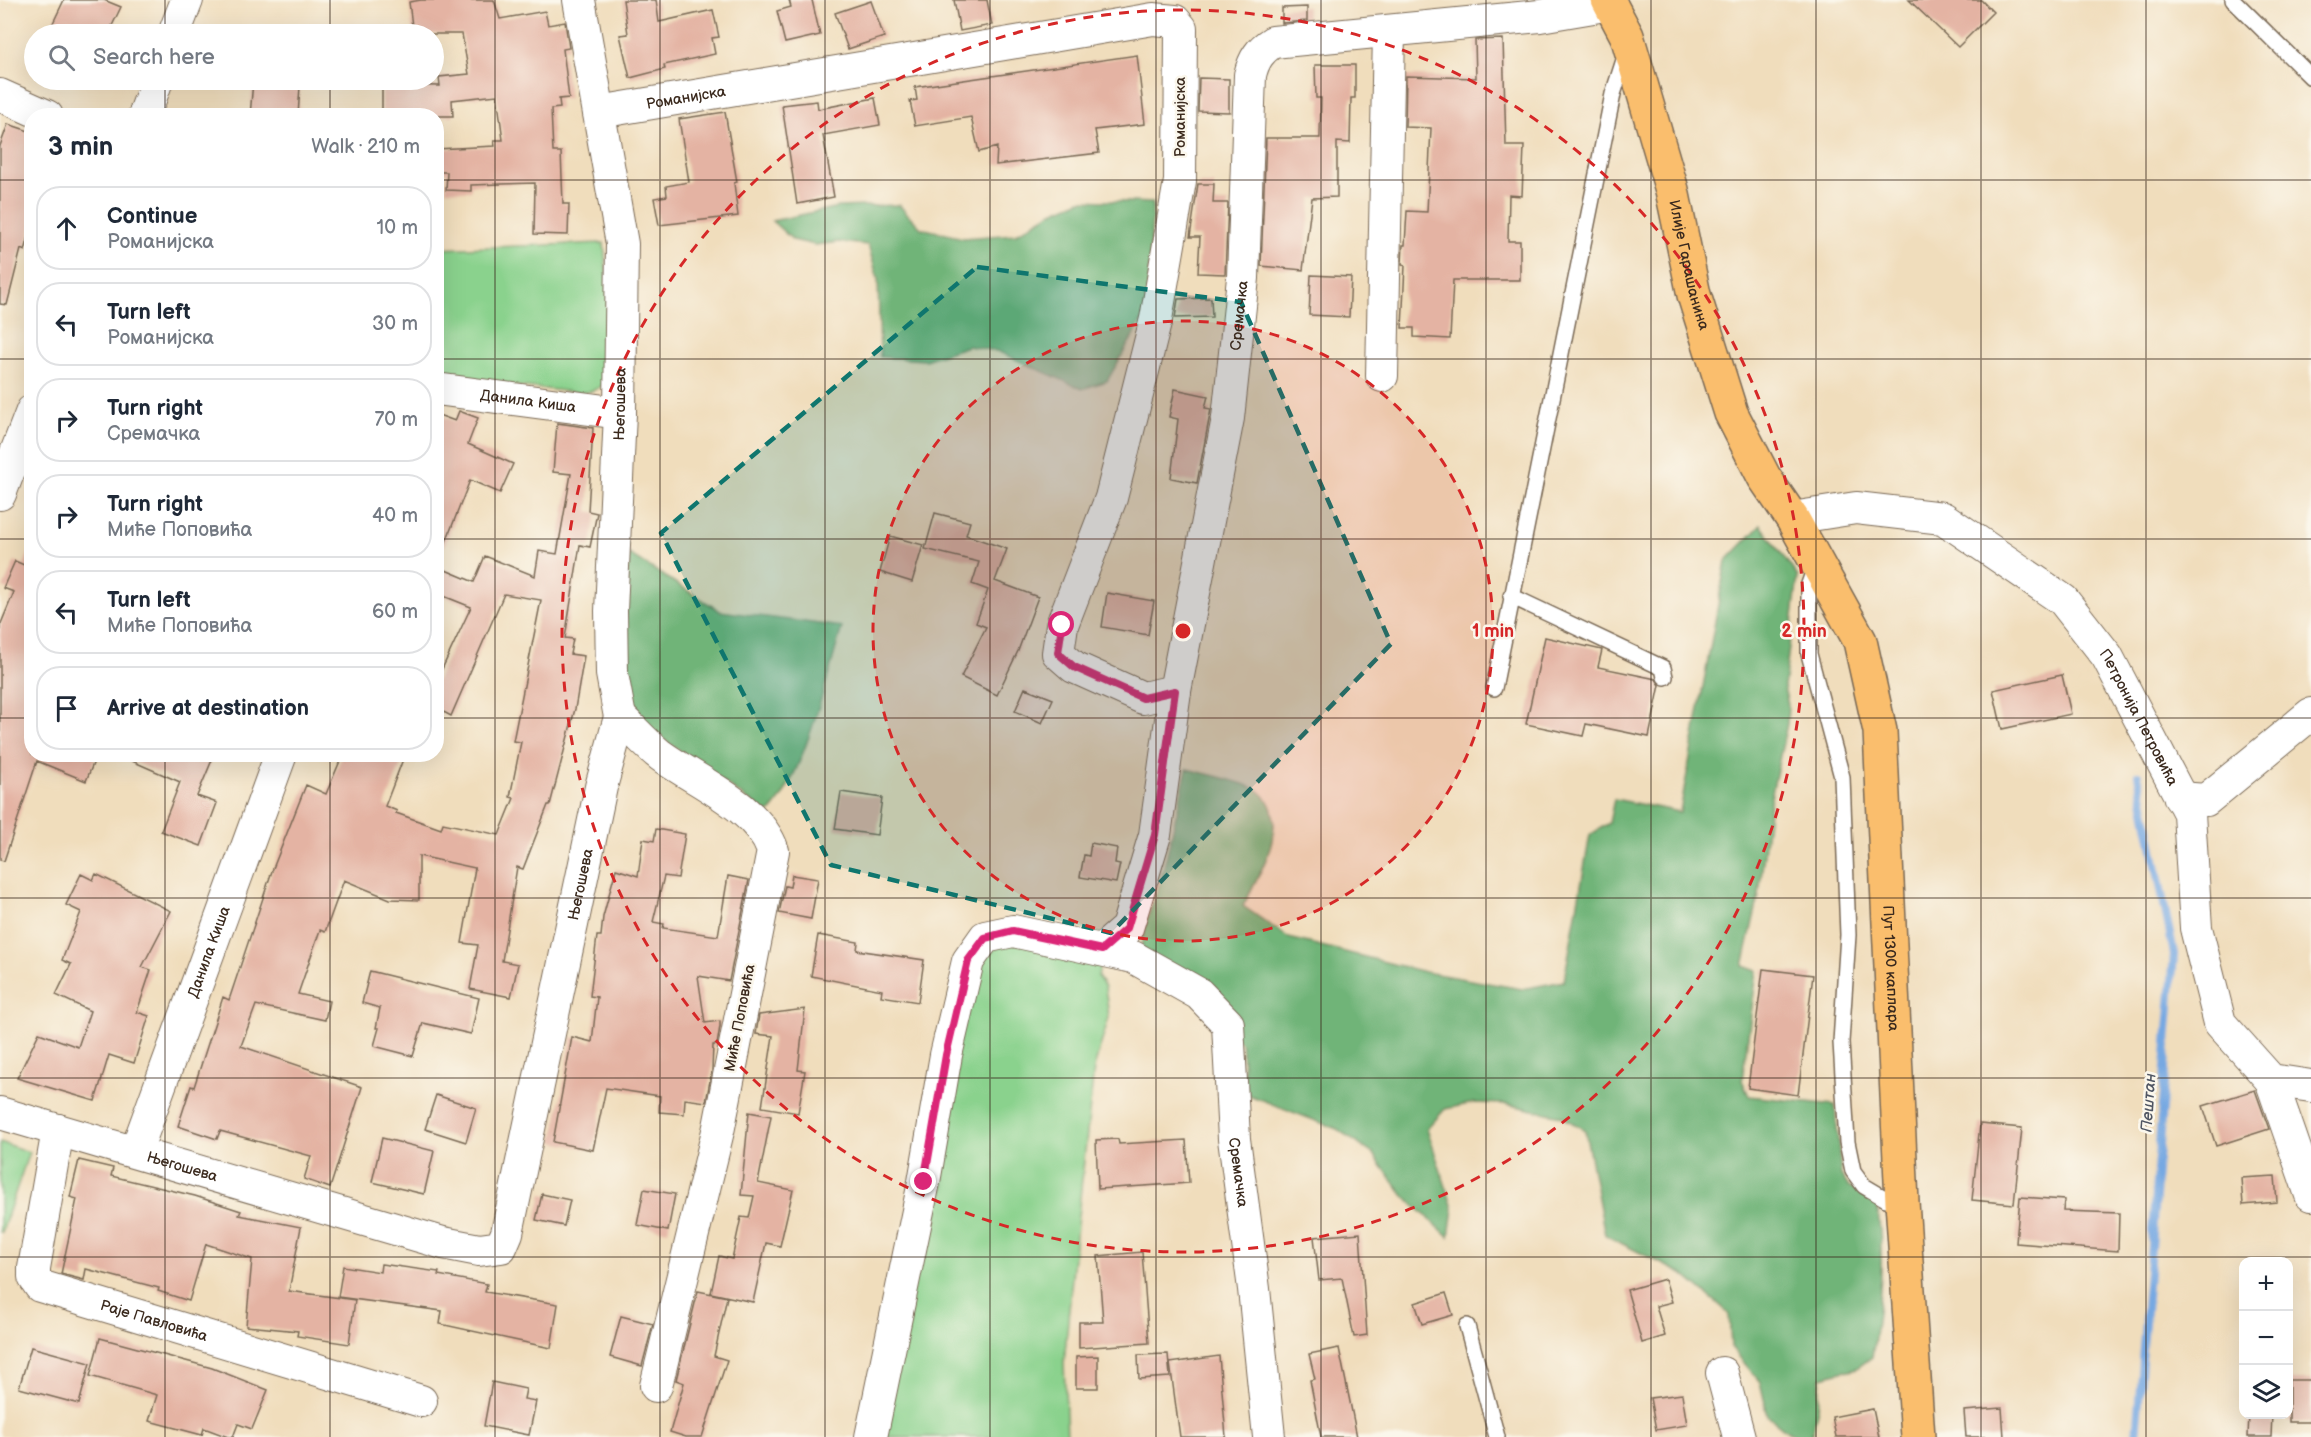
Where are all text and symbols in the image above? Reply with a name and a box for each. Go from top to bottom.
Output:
search box [24,24,444,90]
icon: search [45,41,78,74]
text: Search here [93,44,215,71]
street label: Романијска [1171,77,1190,157]
street label: Романијска [645,81,727,113]
text: 3 min [48,132,113,163]
text: Walk · 210 m [311,135,420,159]
street label: Илије Гарашанина [1665,198,1714,332]
text: Continue [107,203,197,230]
icon: ahead [50,212,83,245]
text: 10 m [377,216,418,240]
text: Романијска [107,230,214,254]
street label: Сремачка [1226,279,1252,351]
text: Turn left [107,299,191,326]
icon: left [50,308,83,341]
text: 30 m [372,312,418,336]
text: Романијска [107,326,214,350]
street label: Његошева [609,367,630,441]
street label: Данила Киша [479,385,577,417]
text: Turn right [107,395,203,422]
icon: right [50,404,83,437]
text: 70 m [374,408,418,432]
text: Сремачка [107,422,200,446]
text: Turn right [107,491,203,518]
icon: right [50,500,83,533]
text: 40 m [372,504,418,528]
text: Миће Поповића [107,518,252,542]
text: Turn left [107,587,191,614]
icon: left [50,596,83,629]
text: 60 m [372,600,418,624]
route start [1048,611,1074,637]
text: Миће Поповића [107,614,252,638]
centre of rings [1173,621,1193,641]
text: 1 min [1472,621,1514,642]
text: 2 min [1781,621,1827,642]
street label: Петронија Петровића [2095,645,2183,789]
icon: arrive [50,692,83,725]
text: Arrive at destination [107,695,309,722]
street label: Његошева [564,847,597,922]
street label: Данила Киша [183,903,234,1000]
street label: Пут 1300 каплара [1879,905,1904,1032]
street label: Миће Поповића [720,963,760,1073]
water label: Пештан [2137,1073,2161,1133]
street label: Сремачка [1224,1136,1253,1209]
street label: Његошева [145,1147,220,1186]
route end [910,1168,936,1194]
map controls [2239,1257,2293,1419]
button: + [2239,1257,2293,1311]
street label: Раје Павловића [98,1295,210,1346]
button: − [2239,1311,2293,1365]
button: layers [2239,1365,2293,1419]

